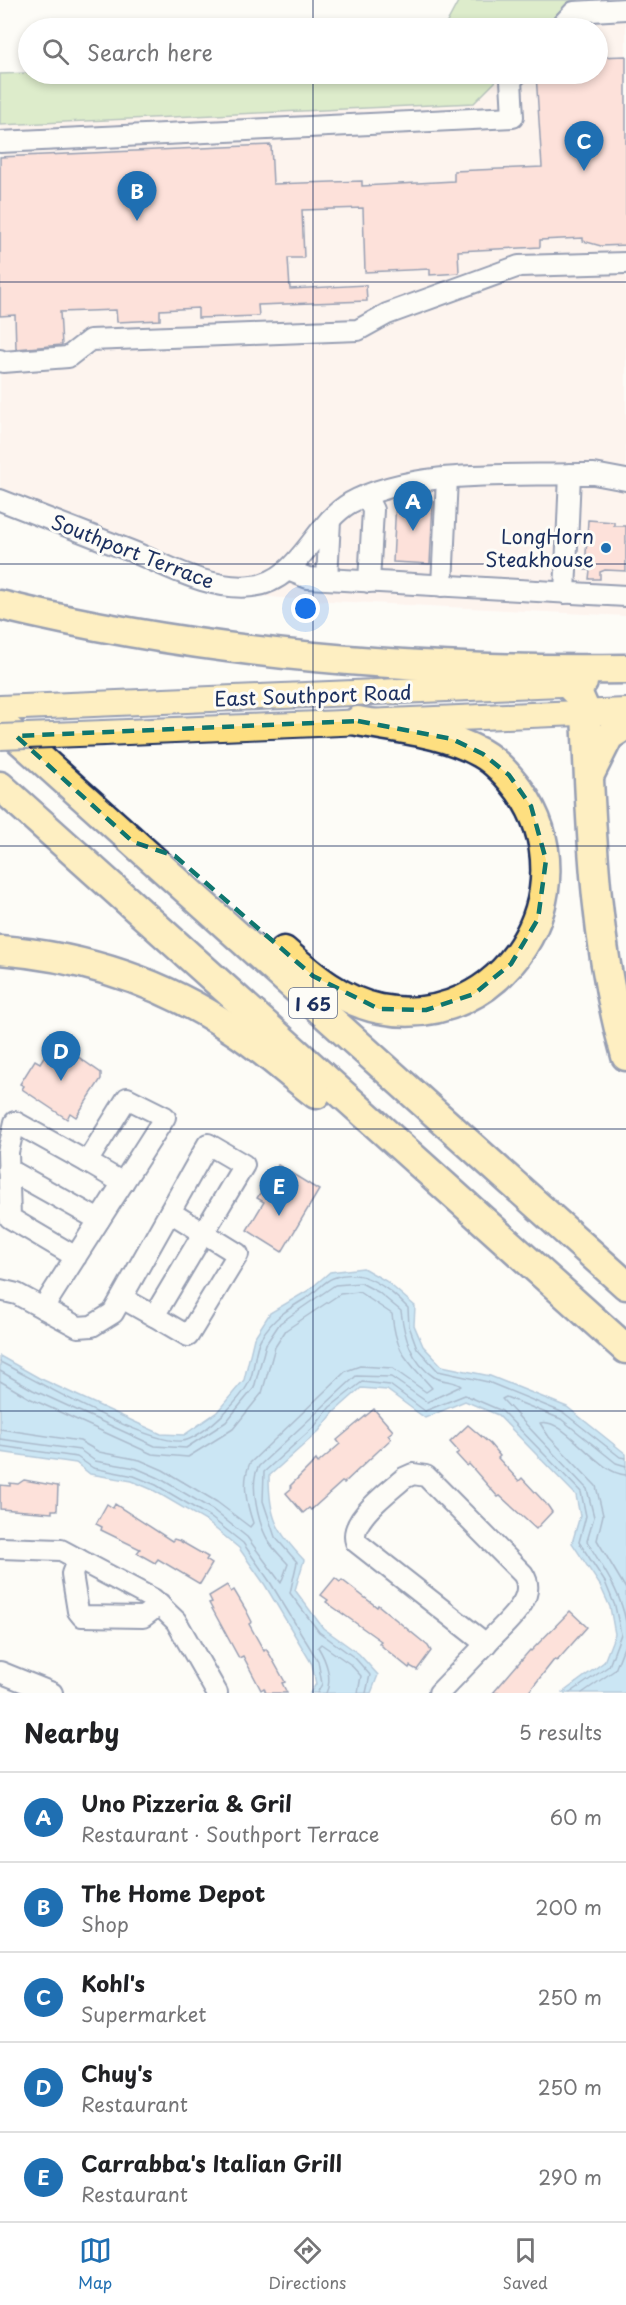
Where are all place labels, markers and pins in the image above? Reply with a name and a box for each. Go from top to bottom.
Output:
pin: C [564,122,604,171]
pin: B [118,172,156,221]
pin: A [394,482,432,531]
place label: LongHorn Steakhouse [485,521,594,574]
marker: LongHorn Steakhouse [599,541,613,555]
pin: D [42,1032,80,1081]
pin: E [260,1166,298,1216]

